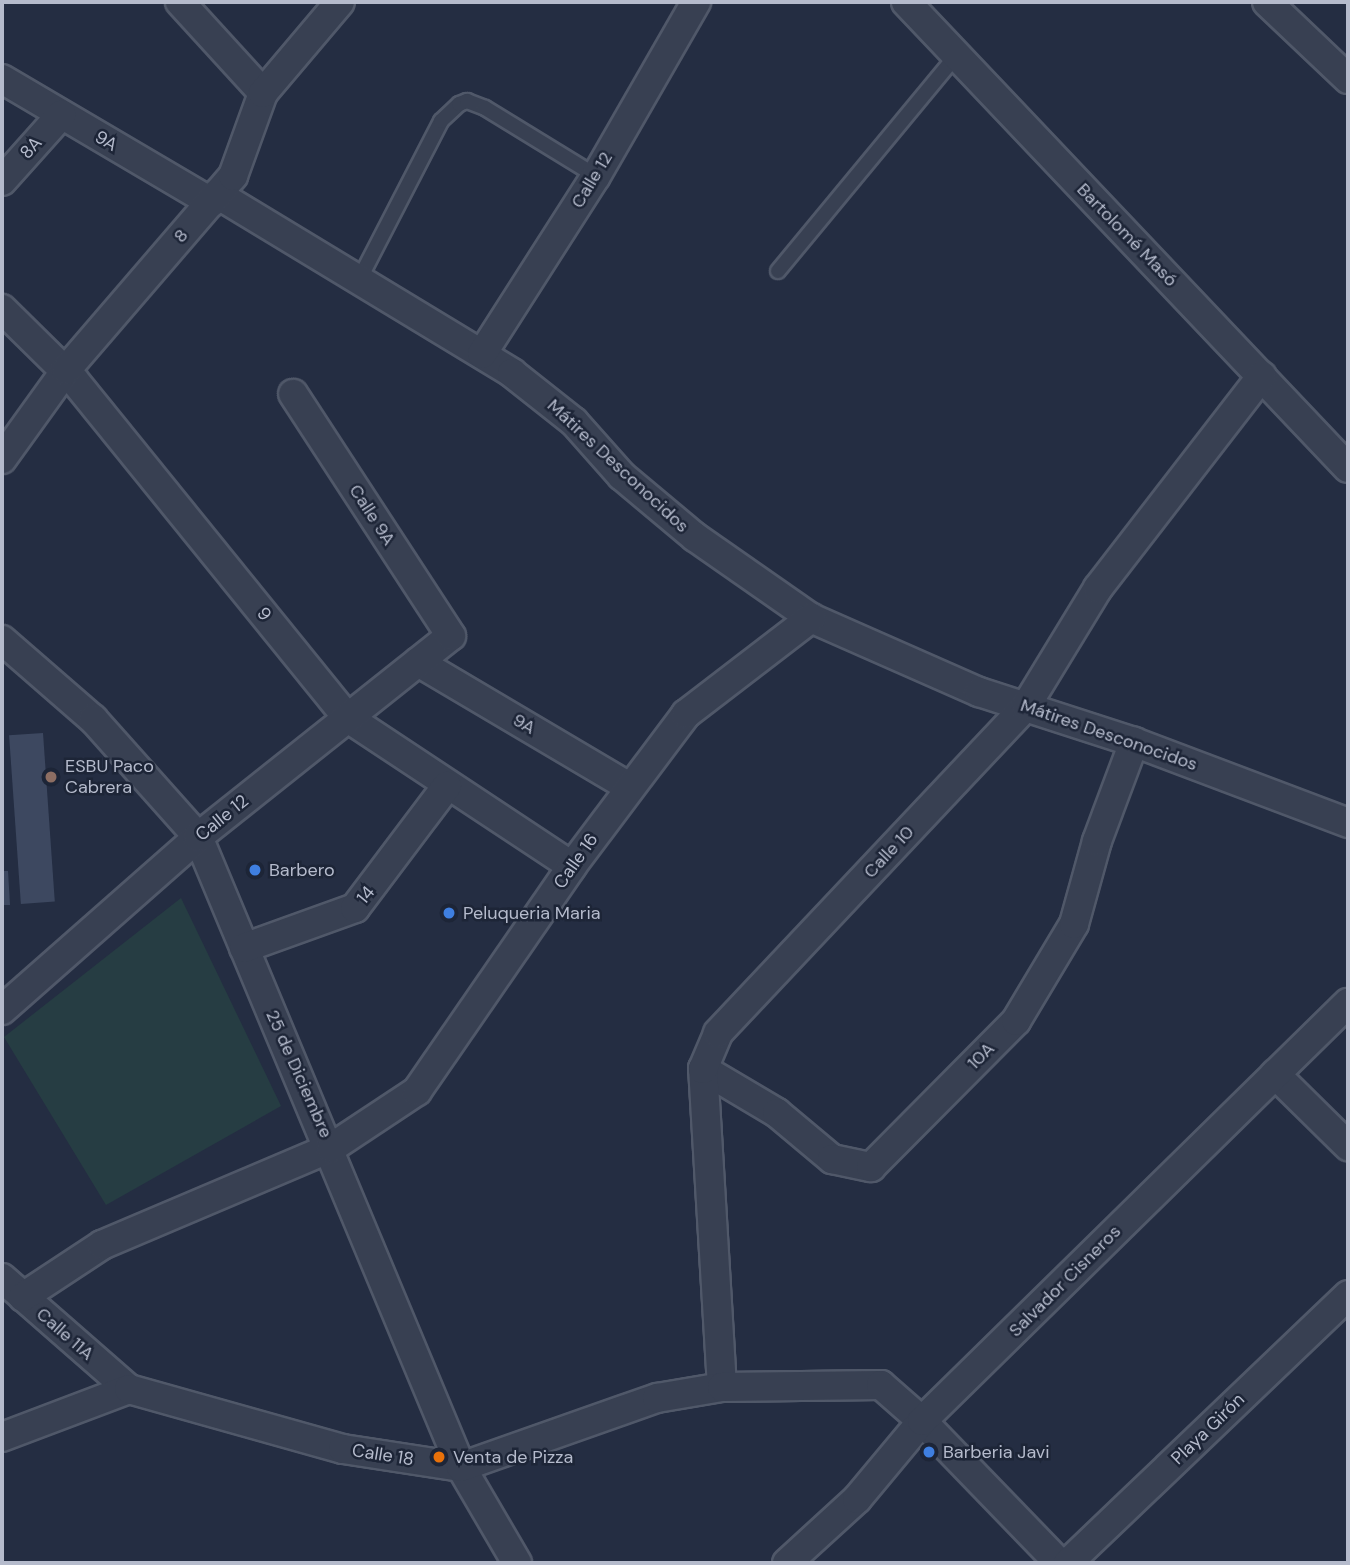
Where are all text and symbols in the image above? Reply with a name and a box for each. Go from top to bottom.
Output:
street label: 9A [91,126,121,156]
street label: 8A [15,132,47,164]
street label: Calle 12 [567,148,617,212]
street label: Bartolomé Masó [1072,179,1182,291]
street label: 8 [169,225,193,247]
street label: Mátires Desconocidos [543,395,693,537]
street label: Calle 9A [344,481,400,549]
street label: 9 [252,603,276,625]
street label: Mátires Desconocidos [1018,695,1200,775]
street label: 9A [509,709,539,739]
place label: ESBU Paco Cabrera [65,756,154,798]
marker: ESBU Paco Cabrera [43,769,59,785]
street label: Calle 12 [191,790,253,846]
street label: Calle 10 [859,821,919,883]
street label: Calle 16 [549,829,603,893]
place label: Barbero [269,859,335,881]
marker: Barbero [247,862,263,878]
street label: 14 [352,882,380,908]
place label: Peluqueria Maria [463,902,601,924]
marker: Peluqueria Maria [441,905,457,921]
street label: 25 de Diciembre [261,1007,337,1141]
street label: 10A [963,1038,999,1074]
street label: Salvador Cisneros [1005,1221,1125,1341]
street label: Calle 11A [32,1303,98,1365]
street label: Playa Girón [1167,1389,1249,1469]
street label: Calle 18 [351,1439,415,1471]
place label: Barberia Javi [943,1441,1050,1463]
marker: Barberia Javi [921,1444,937,1460]
place label: Venta de Pizza [453,1446,573,1468]
marker: Venta de Pizza [431,1449,447,1465]

